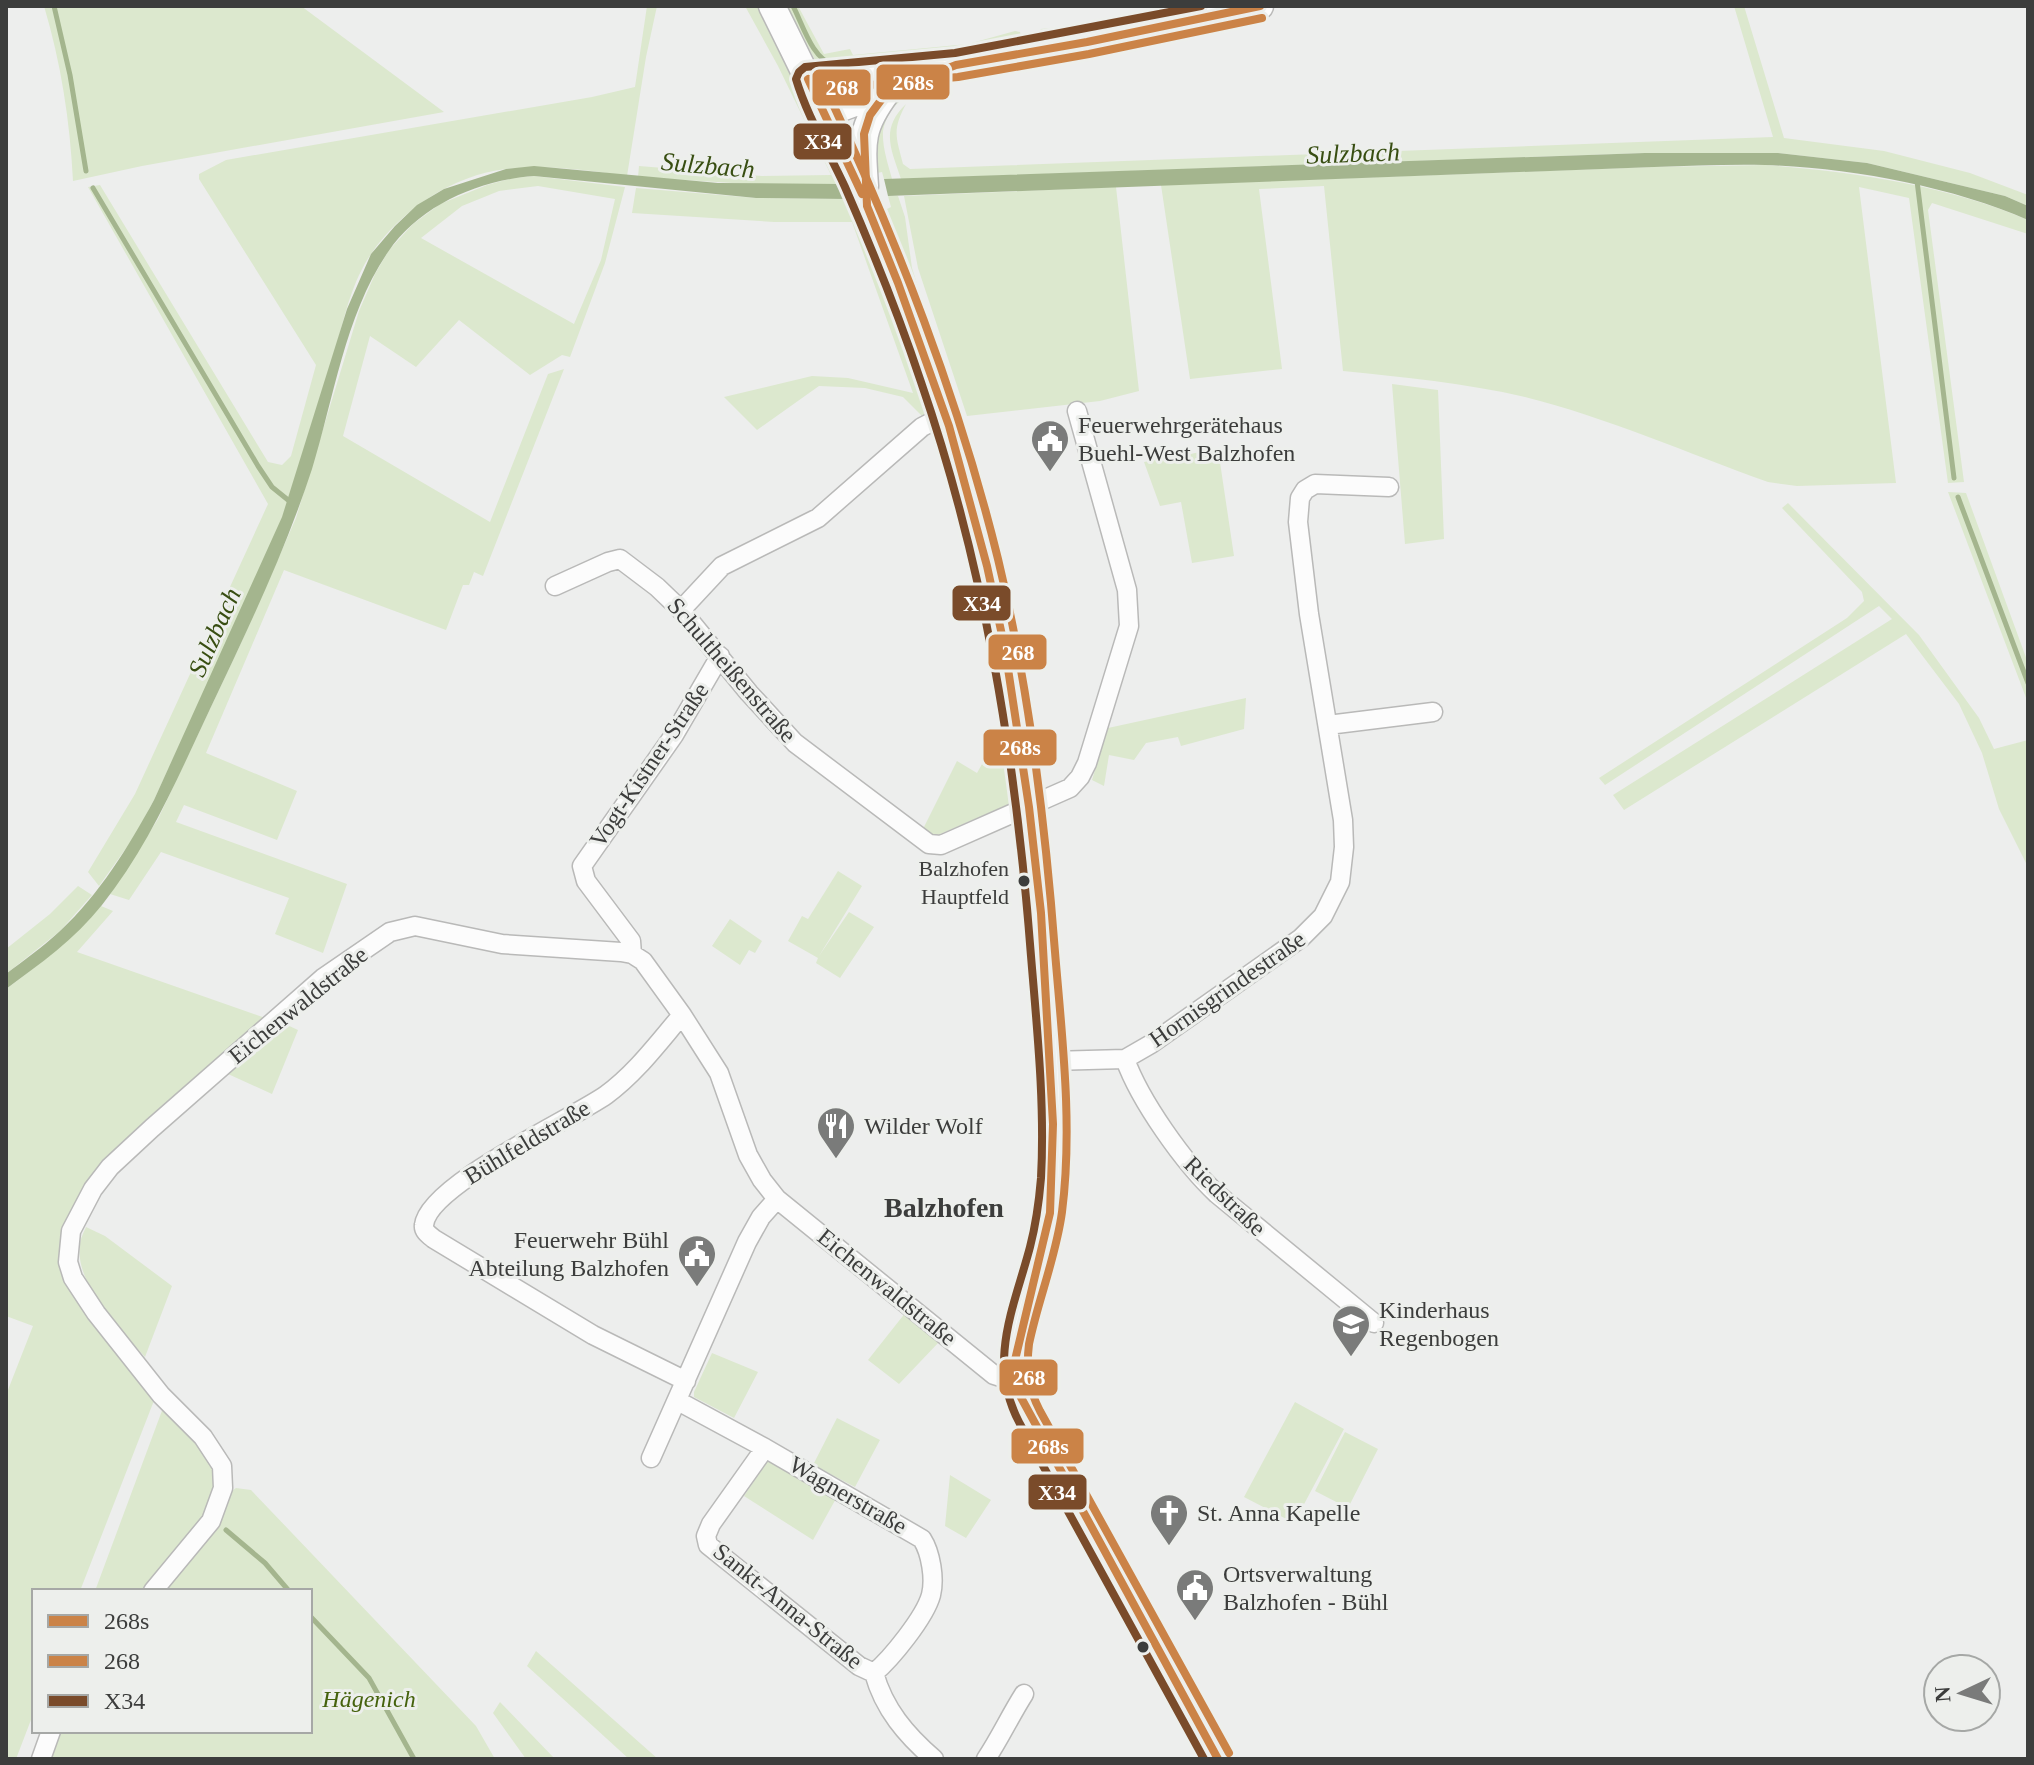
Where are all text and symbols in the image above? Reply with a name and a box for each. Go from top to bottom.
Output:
line badge: 268s [875,63,951,101]
line badge: 268 [811,68,872,107]
text: 268s [892,70,934,95]
text: 268 [826,75,859,100]
line badge: X34 [792,122,853,161]
text: X34 [804,129,842,154]
water label: Sulzbach [1306,137,1400,170]
water label: Sulzbach [660,147,756,184]
place label: Feuerwehrgerätehaus Buehl-West Balzhofen [1078,412,1295,466]
public building icon: Feuerwehrgerätehaus Buehl-West Balzhofen [1029,418,1071,473]
water label: Sulzbach [182,583,247,681]
line badge: X34 [951,584,1012,622]
text: X34 [963,591,1001,616]
street label: Schultheißenstraße [662,593,802,747]
line badge: 268 [987,633,1048,671]
text: 268 [1002,640,1035,665]
street label: Vogt-Kistner-Straße [584,678,714,852]
line badge: 268s [982,728,1058,767]
text: 268s [999,735,1041,760]
place label: Balzhofen Hauptfeld [919,856,1009,909]
marker: Balzhofen Hauptfeld [1016,873,1032,889]
street label: Hornisgrindestraße [1144,926,1310,1052]
street label: Eichenwaldstraße [224,941,372,1069]
street label: Bühlfeldstraße [460,1094,594,1190]
restaurant icon: Wilder Wolf [815,1105,857,1160]
place label: Wilder Wolf [864,1113,983,1139]
street label: Riedstraße [1179,1151,1271,1241]
district label: Balzhofen [884,1192,1004,1223]
street label: Eichenwaldstraße [813,1223,961,1351]
place label: Feuerwehr Bühl Abteilung Balzhofen [468,1227,669,1281]
public building icon: Feuerwehr Bühl Abteilung Balzhofen [676,1233,718,1288]
place label: Kinderhaus Regenbogen [1379,1297,1499,1351]
school or university icon: Kinderhaus Regenbogen [1330,1303,1372,1358]
line badge: 268 [998,1358,1059,1397]
text: 268 [1013,1365,1046,1390]
line badge: 268s [1010,1427,1085,1465]
text: 268s [1027,1434,1069,1459]
street label: Wagnerstraße [785,1451,911,1539]
line badge: X34 [1027,1473,1088,1511]
text: X34 [1038,1480,1076,1505]
church icon: St. Anna Kapelle [1148,1492,1190,1547]
place label: St. Anna Kapelle [1197,1500,1360,1526]
street label: Sankt-Anna-Straße [708,1538,868,1674]
place label: Ortsverwaltung Balzhofen - Bühl [1223,1561,1389,1615]
public building icon: Ortsverwaltung Balzhofen - Bühl [1174,1567,1216,1622]
legend [32,1589,312,1733]
text: 268s [104,1608,149,1634]
unlabelled marker [1135,1639,1151,1655]
text: 268 [104,1648,140,1674]
north arrow [1922,1653,2002,1733]
text: N [1930,1685,1956,1703]
park label: Hägenich [321,1686,416,1712]
text: X34 [104,1688,145,1714]

